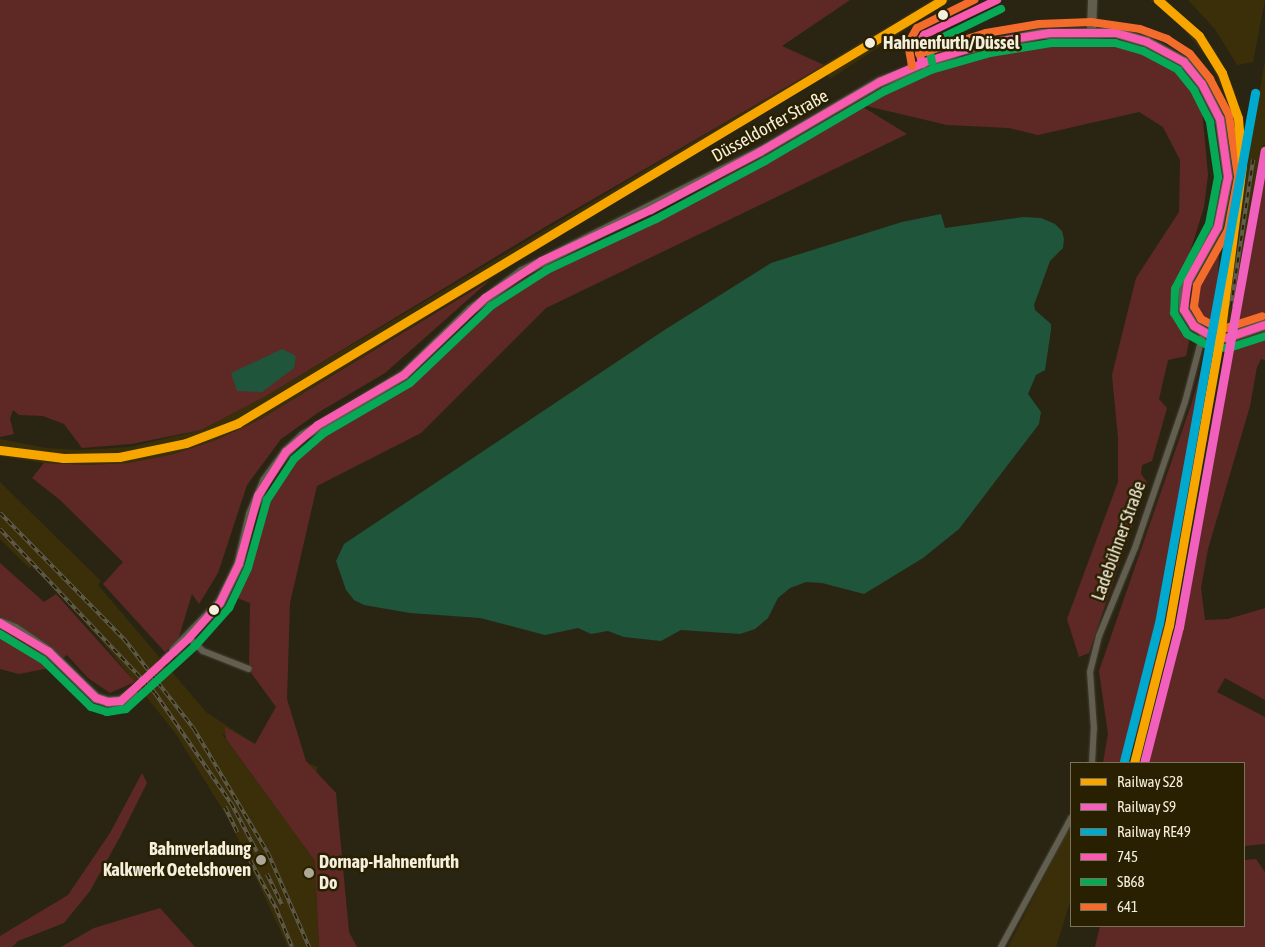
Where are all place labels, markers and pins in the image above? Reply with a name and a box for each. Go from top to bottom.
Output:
unlabelled marker [938,10,948,20]
place label: Hahnenfurth/Düssel [883,32,1019,54]
marker: Hahnenfurth/Düssel [861,34,879,52]
unlabelled marker [209,605,219,615]
place label: Bahnverladung Kalkwerk Oetelshoven [103,839,251,882]
place label: Dornap-Hahnenfurth Do [319,852,459,894]
marker: Bahnverladung Kalkwerk Oetelshoven [255,854,267,866]
marker: Dornap-Hahnenfurth Do [303,867,315,879]

